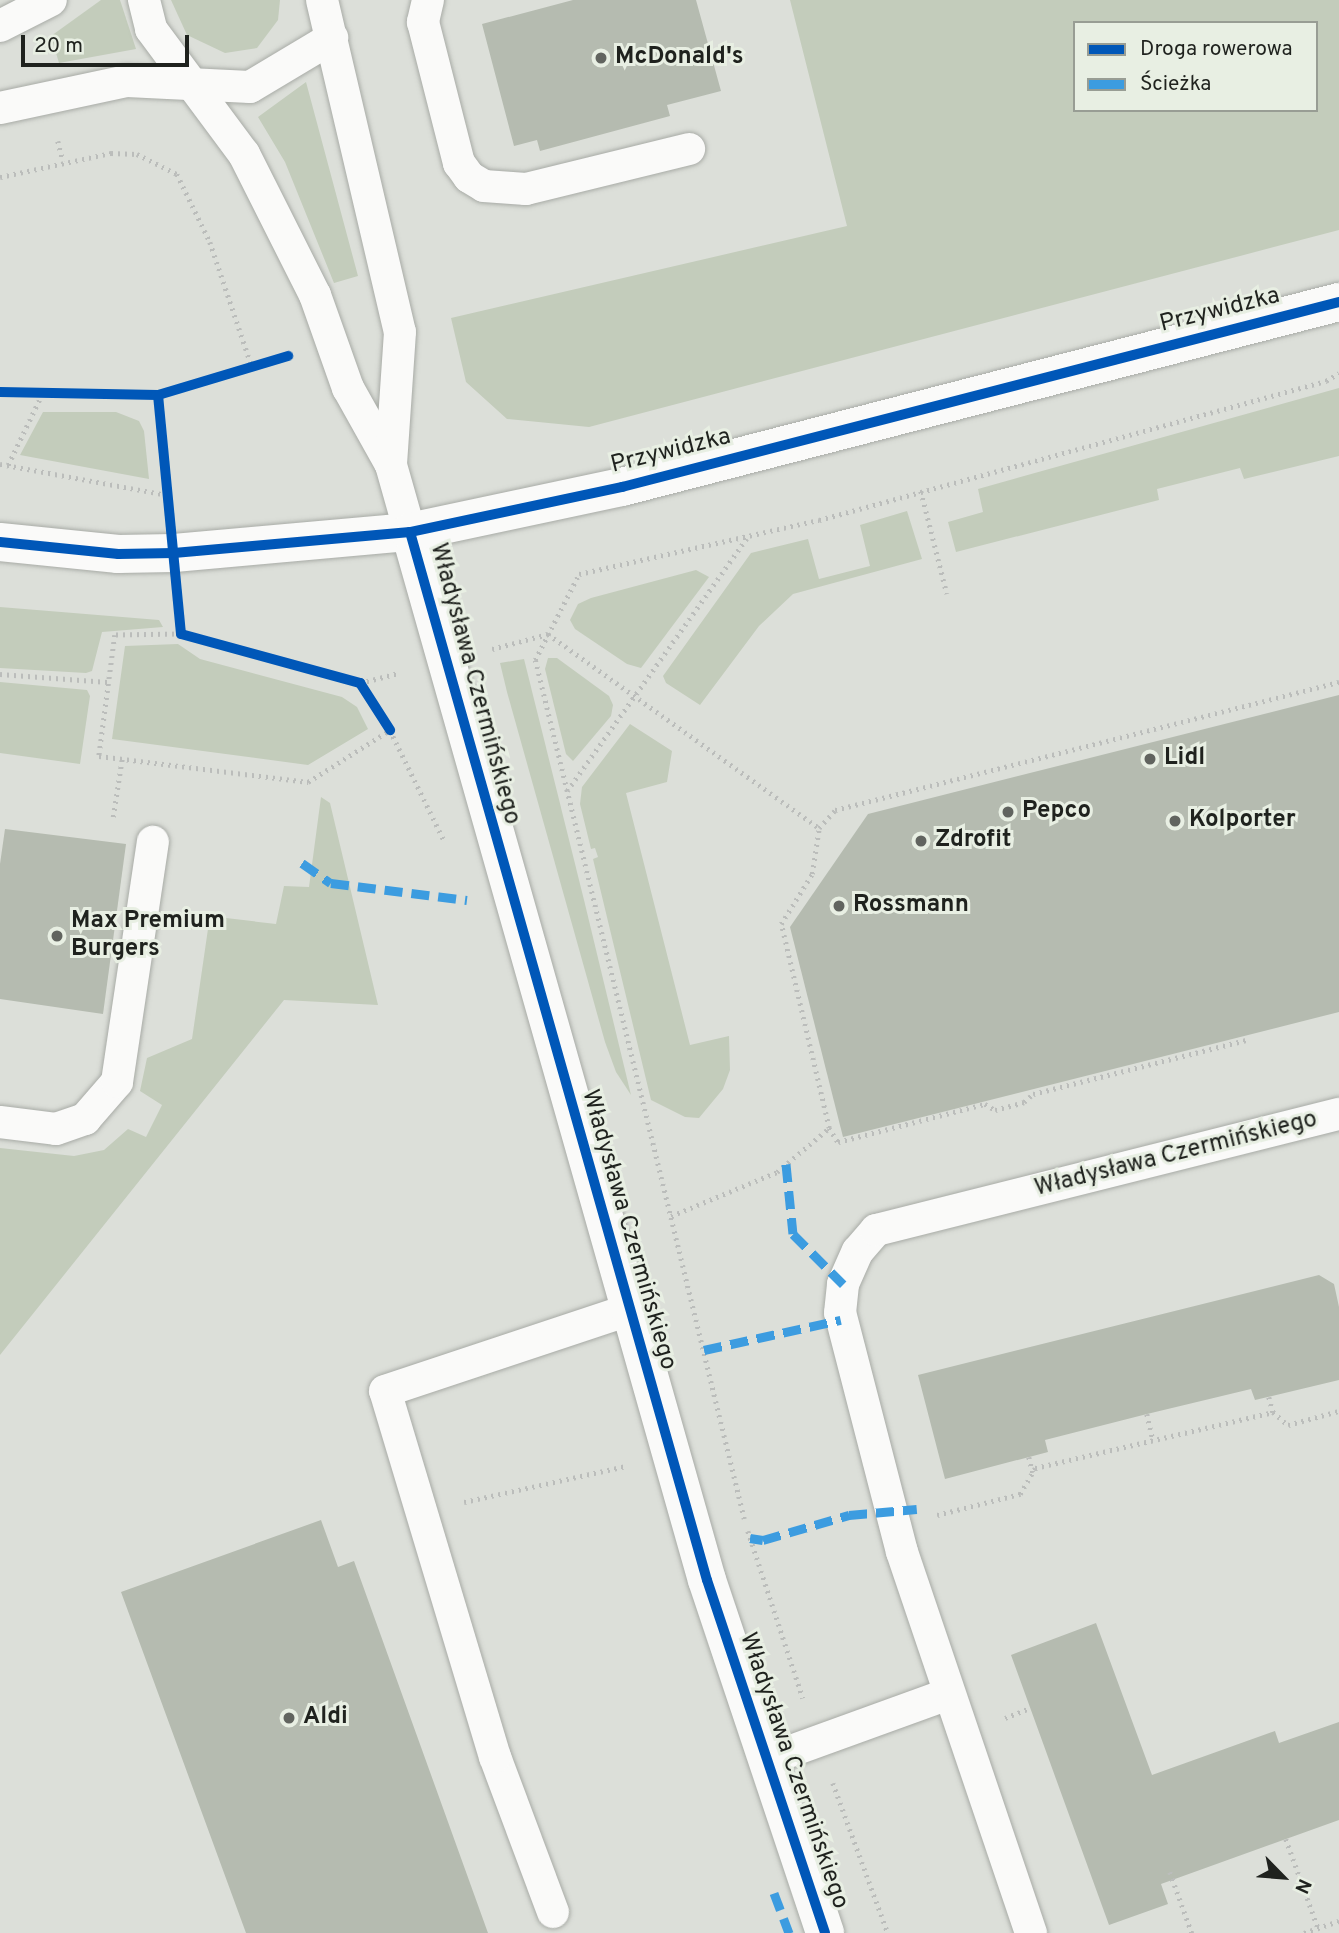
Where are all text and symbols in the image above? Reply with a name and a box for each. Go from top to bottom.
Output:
scale bar [24,21,192,65]
legend [1073,21,1318,112]
text: 20 m [34,33,83,60]
text: Droga rowerowa [1140,36,1293,63]
place label: McDonald's [615,44,744,72]
marker: McDonald's [593,50,609,66]
text: Ścieżka [1140,71,1211,98]
street label: Przywidzka [1157,282,1283,340]
street label: Przywidzka [608,423,734,481]
street label: Władysława Czermińskiego [423,540,525,828]
place label: Lidl [1164,745,1205,773]
marker: Lidl [1142,751,1158,767]
place label: Pepco [1022,798,1091,826]
marker: Pepco [1000,804,1016,820]
place label: Kolporter [1189,807,1296,835]
marker: Kolporter [1167,813,1183,829]
place label: Zdrofit [935,827,1011,855]
marker: Zdrofit [913,833,929,849]
place label: Rossmann [853,892,969,920]
marker: Rossmann [831,898,847,914]
place label: Max Premium Burgers [71,908,225,964]
marker: Max Premium Burgers [49,928,65,944]
street label: Władysława Czermińskiego [574,1087,682,1373]
street label: Władysława Czermińskiego [1032,1106,1320,1204]
street label: Władysława Czermińskiego [732,1629,854,1913]
place label: Aldi [303,1704,348,1732]
marker: Aldi [281,1710,297,1726]
north arrow [1248,1842,1318,1912]
text: N [1288,1875,1316,1897]

